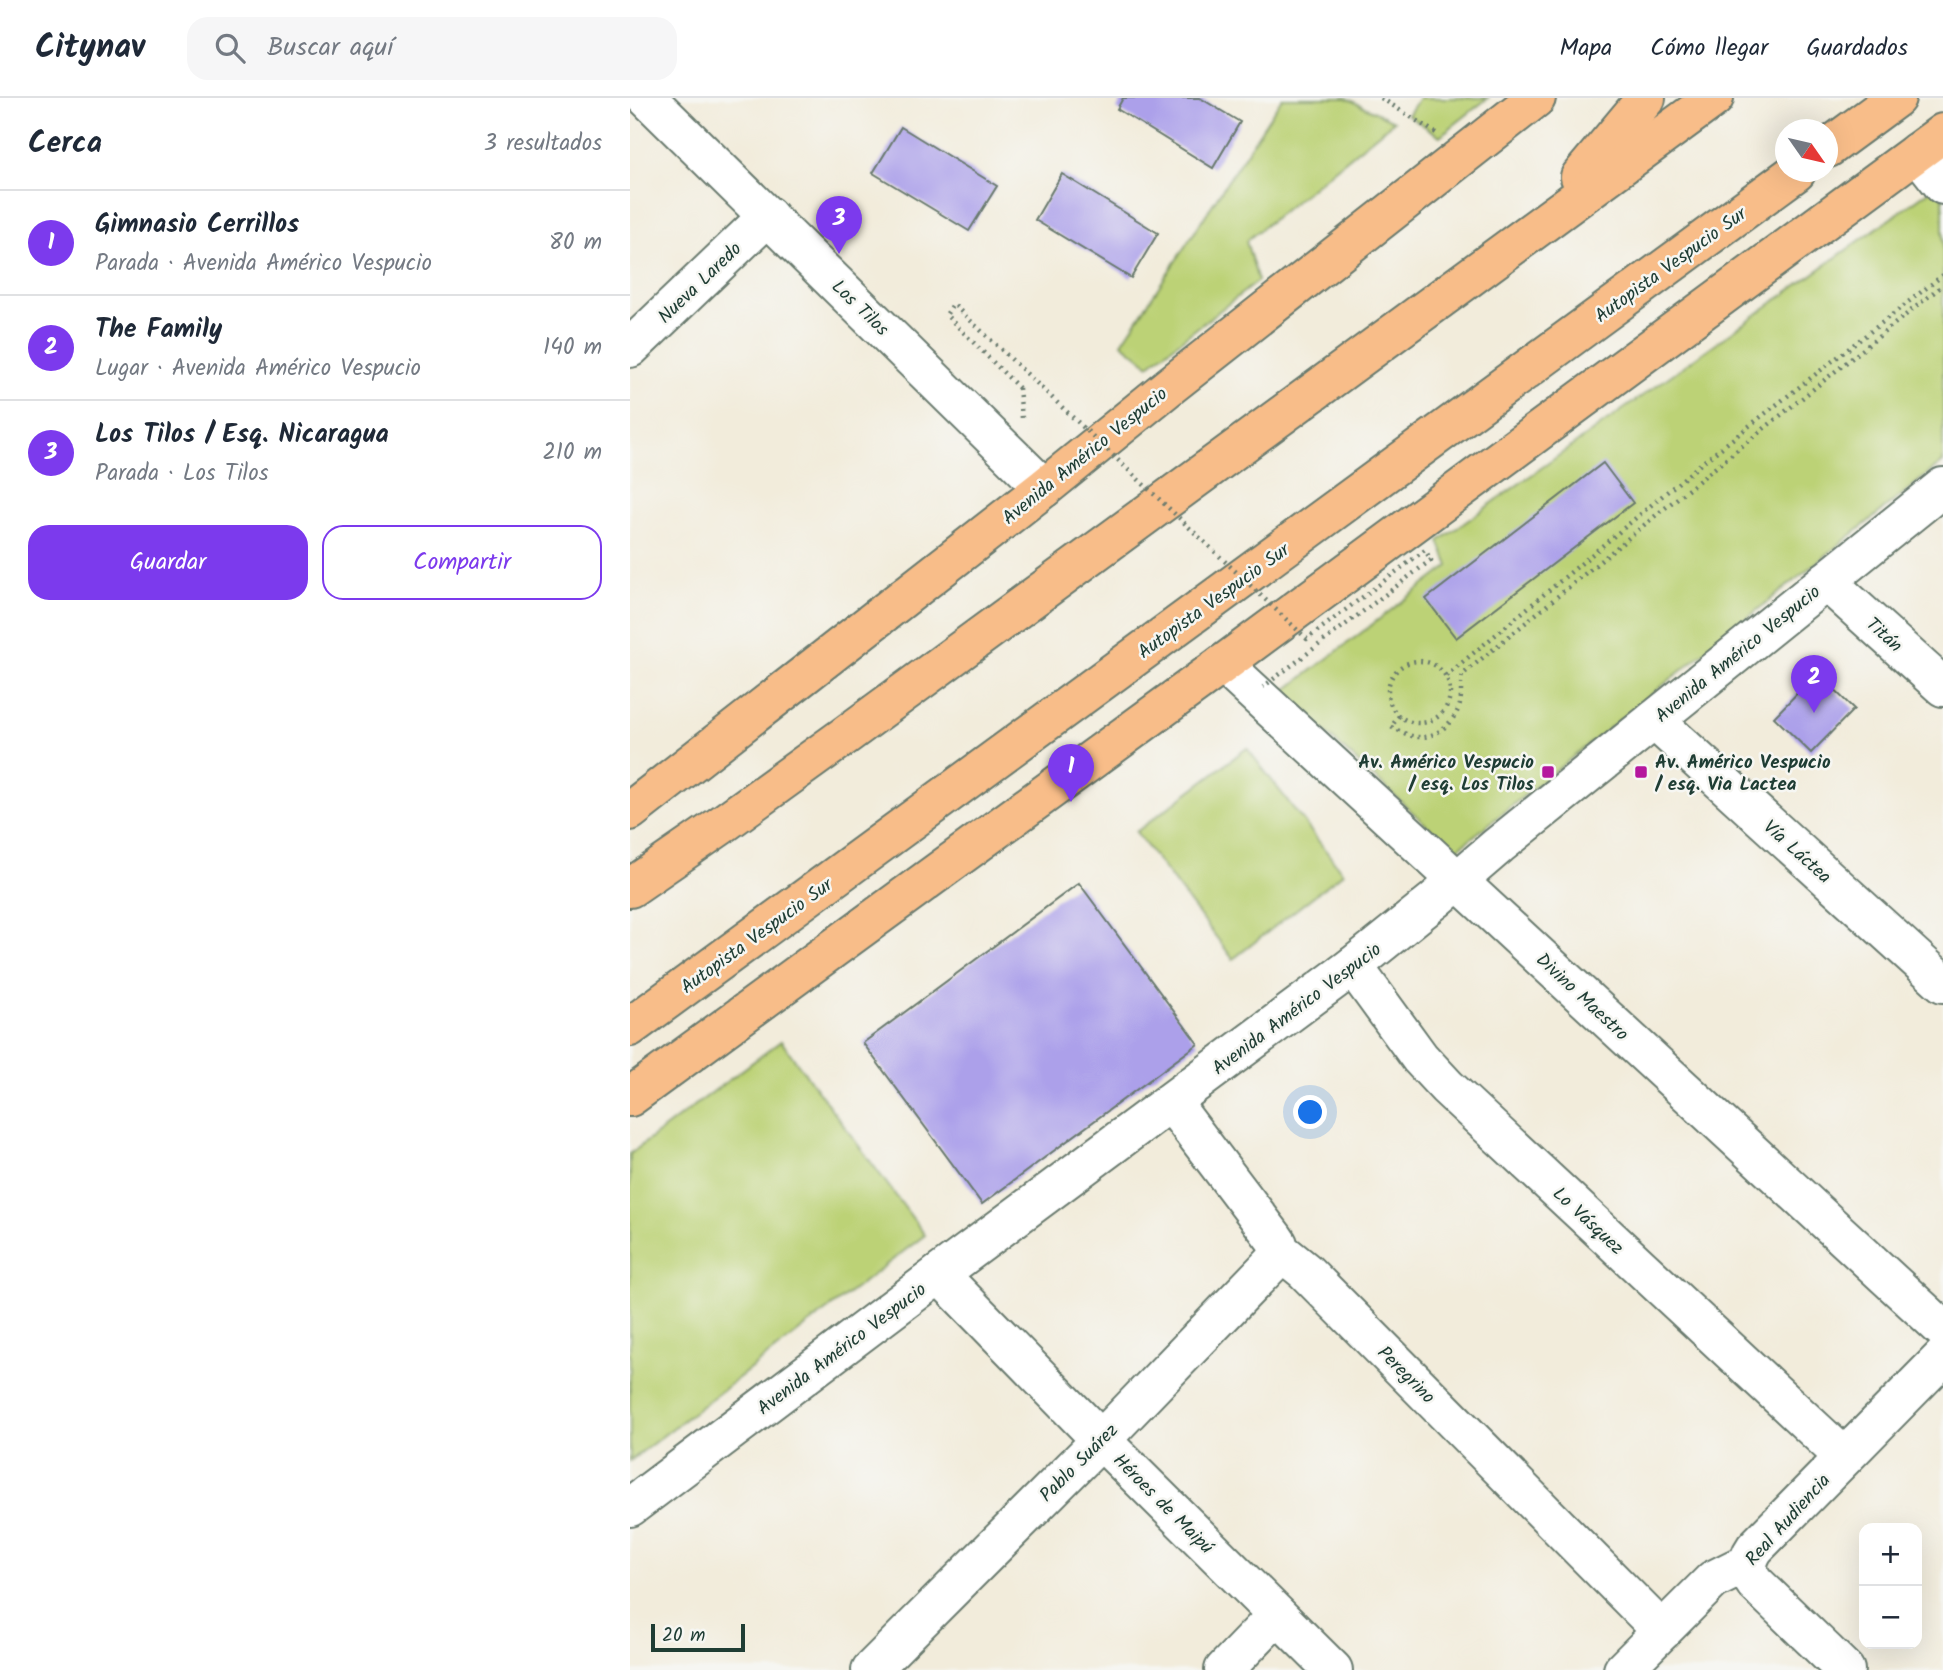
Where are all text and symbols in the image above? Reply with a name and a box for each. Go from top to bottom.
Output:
search box [187,17,677,80]
text: Citynav [35,22,145,75]
text: Buscar aquí [267,27,393,69]
icon: search [211,29,249,67]
text: Mapa [1559,29,1612,68]
text: Cómo llegar [1650,29,1768,68]
text: Guardados [1806,29,1908,68]
north arrow [1775,119,1838,182]
text: Cerca [28,120,102,168]
text: 3 resultados [484,126,602,162]
pin: 3 [816,196,862,254]
street label: Autopista Vespucio Sur [1589,199,1755,331]
text: Gimnasio Cerrillos [95,204,299,246]
text: 1 [48,225,54,261]
text: 80 m [549,225,602,261]
street label: Nueva Laredo [651,235,749,332]
text: Parada · Avenida Américo Vespucio [95,246,432,282]
street label: Los Tilos [824,273,895,344]
text: The Family [95,309,222,351]
text: 2 [44,330,58,366]
text: 140 m [543,330,602,366]
text: Lugar · Avenida Américo Vespucio [95,351,421,387]
street label: Avenida Américo Vespucio [996,380,1175,533]
text: Los Tilos / Esq. Nicaragua [95,414,389,456]
text: 3 [45,435,57,471]
text: 210 m [542,435,602,471]
text: Parada · Los Tilos [95,456,268,492]
button: Guardar [28,525,308,600]
button: Compartir [322,525,602,600]
street label: Autopista Vespucio Sur [1132,535,1298,667]
street label: Avenida Américo Vespucio [1649,578,1828,731]
street label: Titán [1858,611,1909,660]
pin: 2 [1791,655,1837,713]
pin: 1 [1048,744,1094,802]
place label: Av. Américo Vespucio / esq. Los Tilos [1358,748,1534,800]
place label: Av. Américo Vespucio / esq. Via Lactea [1654,748,1831,800]
marker: Av. Américo Vespucio / esq. Los Tilos [1540,764,1556,780]
marker: Av. Américo Vespucio / esq. Via Lactea [1633,764,1649,780]
street label: Vía Láctea [1755,813,1838,892]
street label: Autopista Vespucio Sur [675,870,841,1002]
street label: Avenida Américo Vespucio [1206,936,1388,1084]
street label: Divino Maestro [1528,946,1635,1049]
your location [1293,1095,1327,1129]
street label: Lo Vásquez [1545,1180,1630,1263]
street label: Avenida Américo Vespucio [751,1276,933,1424]
street label: Peregrino [1369,1339,1442,1412]
street label: Pablo Suárez [1033,1417,1126,1510]
street label: Héroes de Maipú [1105,1447,1221,1562]
street label: Real Audiencia [1738,1467,1838,1574]
map controls [1859,1523,1922,1649]
button: + [1859,1523,1922,1586]
button: − [1859,1586,1922,1649]
scale bar [651,1621,746,1653]
text: 20 m [662,1621,705,1651]

